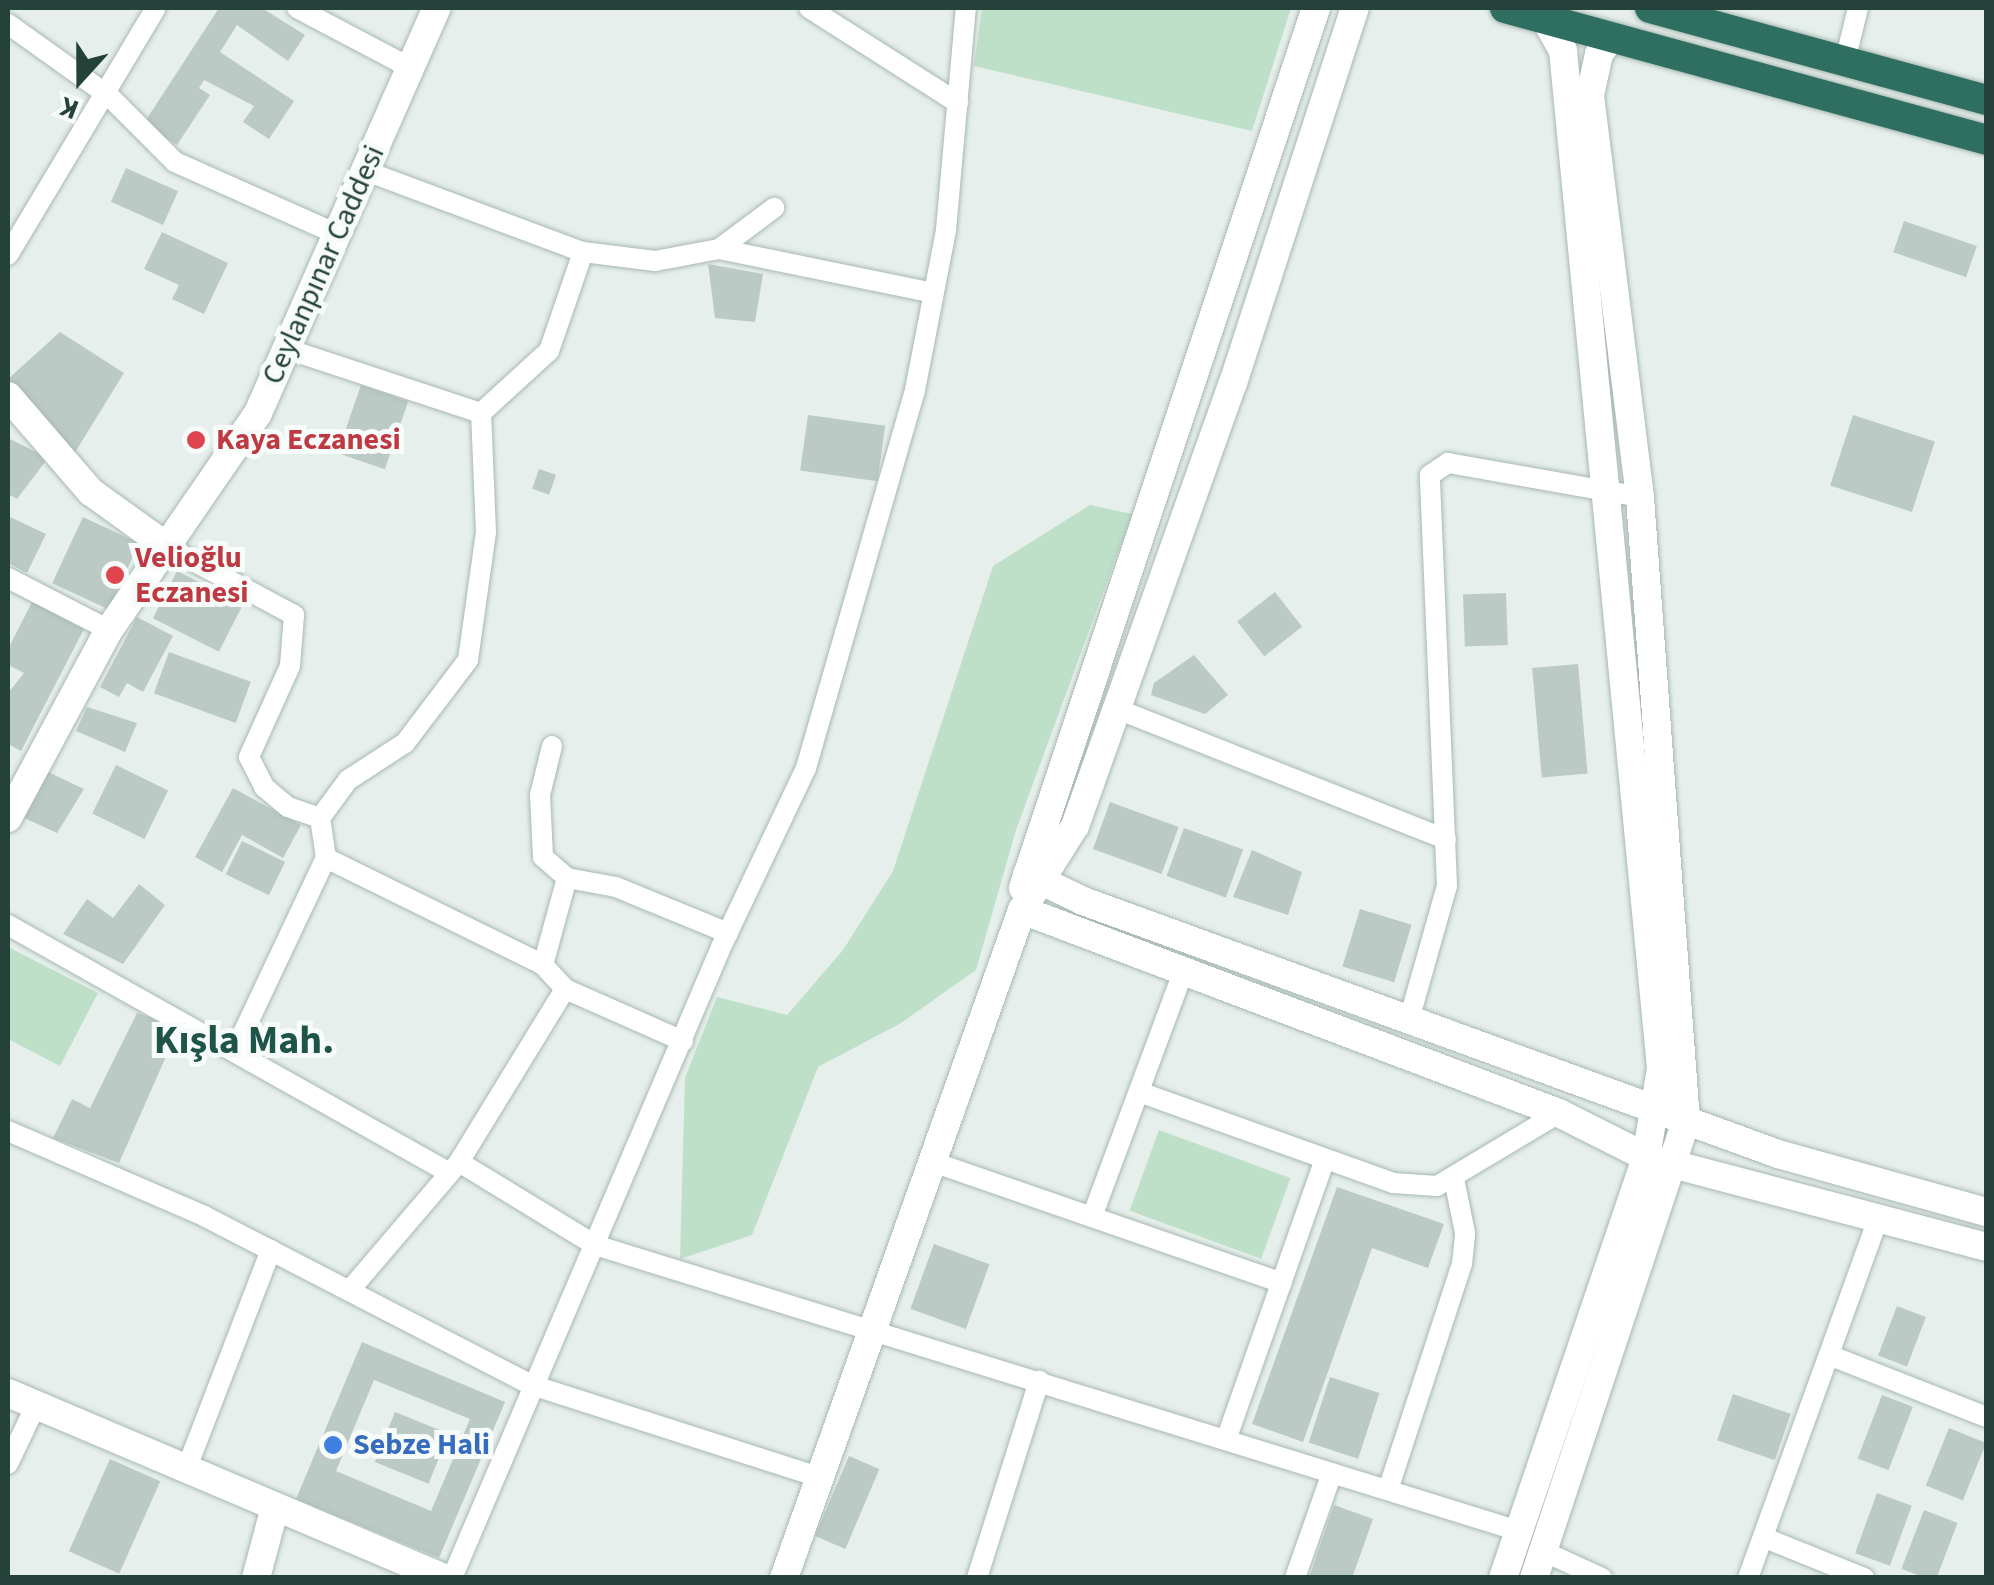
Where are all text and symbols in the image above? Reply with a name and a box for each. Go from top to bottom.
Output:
north arrow [30,30,130,130]
text: K [54,86,84,130]
street label: Ceylanpınar Caddesi [255,140,393,390]
place label: Kaya Eczanesi [216,422,401,458]
marker: Kaya Eczanesi [185,429,207,451]
place label: Velioğlu Eczanesi [135,540,249,610]
marker: Velioğlu Eczanesi [104,564,126,586]
district label: Kışla Mah. [154,1017,334,1065]
place label: Sebze Hali [353,1427,490,1463]
marker: Sebze Hali [322,1434,344,1456]

